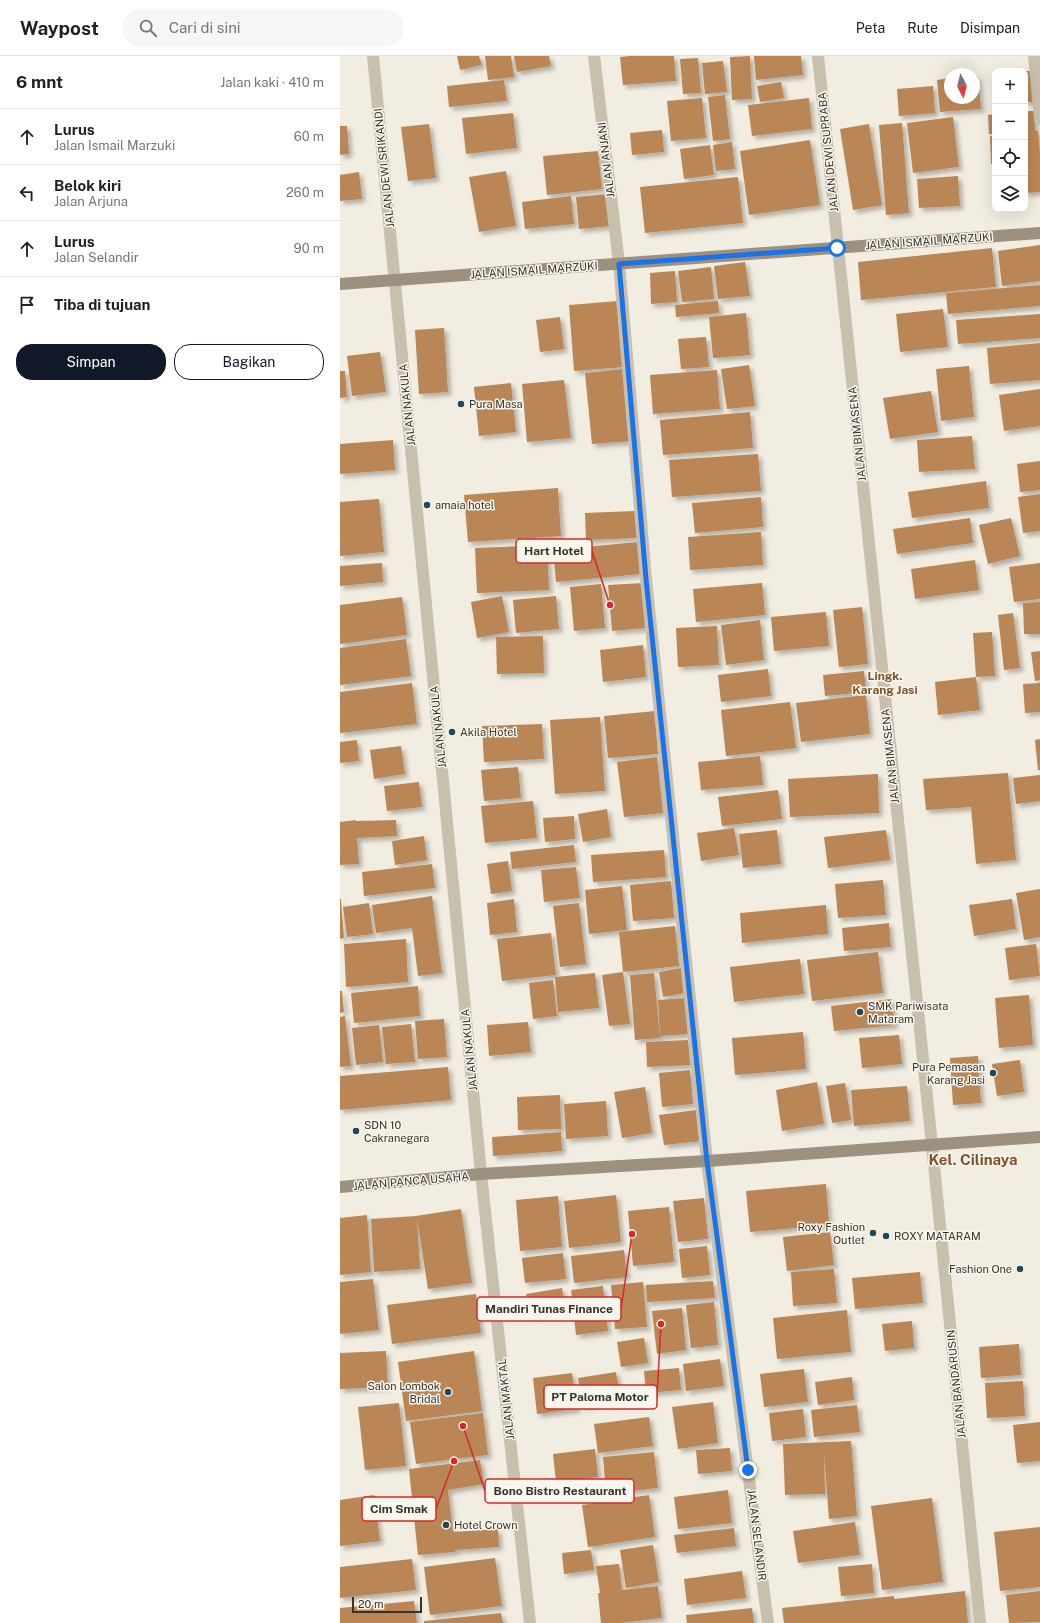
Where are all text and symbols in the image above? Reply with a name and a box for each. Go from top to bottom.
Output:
search box [123,10,403,46]
text: Waypost [20,17,99,39]
icon: search [137,17,159,39]
text: Cari di sini [169,19,241,36]
text: Peta [856,20,885,36]
text: Rute [907,20,938,36]
text: Disimpan [960,20,1020,36]
north arrow [944,68,980,104]
map controls [992,68,1028,212]
button: + [992,68,1028,104]
text: 6 mnt [16,72,63,92]
text: Jalan kaki · 410 m [220,75,324,90]
street label: JALAN DEWI SUPRABA [816,91,840,212]
button: − [992,104,1028,140]
street label: JALAN DEWI SRIKANDI [372,108,396,228]
text: Lurus [54,121,95,138]
street label: JALAN ANJANI [595,121,617,199]
icon: ahead [16,126,38,148]
text: 60 m [294,129,324,144]
text: Jalan Ismail Marzuki [54,138,175,153]
button: locate [992,140,1028,176]
button: layers [992,176,1028,212]
text: Belok kiri [54,177,121,194]
icon: left [16,182,38,204]
text: 260 m [286,185,324,200]
text: Jalan Arjuna [54,194,128,209]
street label: JALAN ISMAIL MARZUKI [865,231,993,251]
text: Lurus [54,233,95,250]
icon: ahead [16,238,38,260]
route start [828,239,846,257]
text: 90 m [294,241,324,256]
text: Jalan Selandir [54,250,139,265]
street label: JALAN ISMAIL MARZUKI [470,260,598,280]
icon: arrive [16,294,38,316]
text: Tiba di tujuan [54,296,150,313]
button: Simpan [16,344,166,380]
button: Bagikan [174,344,324,380]
street label: JALAN NAKULA [397,363,417,447]
street label: JALAN BIMASENA [846,386,868,482]
place label: Pura Masa [469,398,523,410]
marker: Pura Masa [456,399,466,409]
place label: amaia hotel [435,499,494,511]
marker: amaia hotel [422,500,432,510]
callout: Hart Hotel [516,539,592,563]
text: Hart Hotel [524,544,584,558]
district label: Lingk. Karang Jasi [852,669,918,697]
street label: JALAN NAKULA [428,685,448,769]
street label: JALAN BIMASENA [879,708,901,804]
place label: Akila Hotel [460,726,517,738]
marker: Akila Hotel [447,727,457,737]
place label: SMK Pariwisata Mataram [868,1000,948,1025]
marker: SMK Pariwisata Mataram [855,1007,865,1017]
street label: JALAN NAKULA [459,1008,479,1092]
place label: Pura Pemasan Karang Jasi [912,1061,985,1086]
marker: Pura Pemasan Karang Jasi [988,1068,998,1078]
place label: SDN 10 Cakranegara [364,1119,429,1144]
marker: SDN 10 Cakranegara [351,1126,361,1136]
district label: Kel. Cilinaya [929,1151,1017,1168]
street label: JALAN PANCA USAHA [353,1170,470,1192]
place label: Roxy Fashion Outlet [798,1221,865,1246]
marker: Roxy Fashion Outlet [868,1228,878,1238]
place label: ROXY MATARAM [894,1230,981,1242]
marker: ROXY MATARAM [881,1231,891,1241]
place label: Fashion One [949,1263,1012,1275]
marker: Fashion One [1015,1264,1025,1274]
callout: Mandiri Tunas Finance [477,1297,621,1321]
text: Mandiri Tunas Finance [485,1302,613,1316]
street label: JALAN BANDARUSIN [944,1329,968,1439]
street label: JALAN MAKTAL [496,1358,516,1440]
place label: Salon Lombok Bridal [367,1380,440,1405]
callout: PT Paloma Motor [544,1385,657,1409]
marker: Salon Lombok Bridal [443,1387,453,1397]
text: PT Paloma Motor [551,1390,649,1404]
route end [739,1461,757,1479]
callout: Bono Bistro Restaurant [485,1479,634,1503]
text: Bono Bistro Restaurant [494,1484,626,1498]
street label: JALAN SELANDIR [745,1489,769,1581]
callout: Cim Smak [362,1497,436,1521]
text: Cim Smak [370,1502,428,1516]
place label: Hotel Crown [454,1519,518,1531]
marker: Hotel Crown [441,1520,451,1530]
scale bar [352,1595,422,1614]
text: 20 m [358,1598,383,1610]

